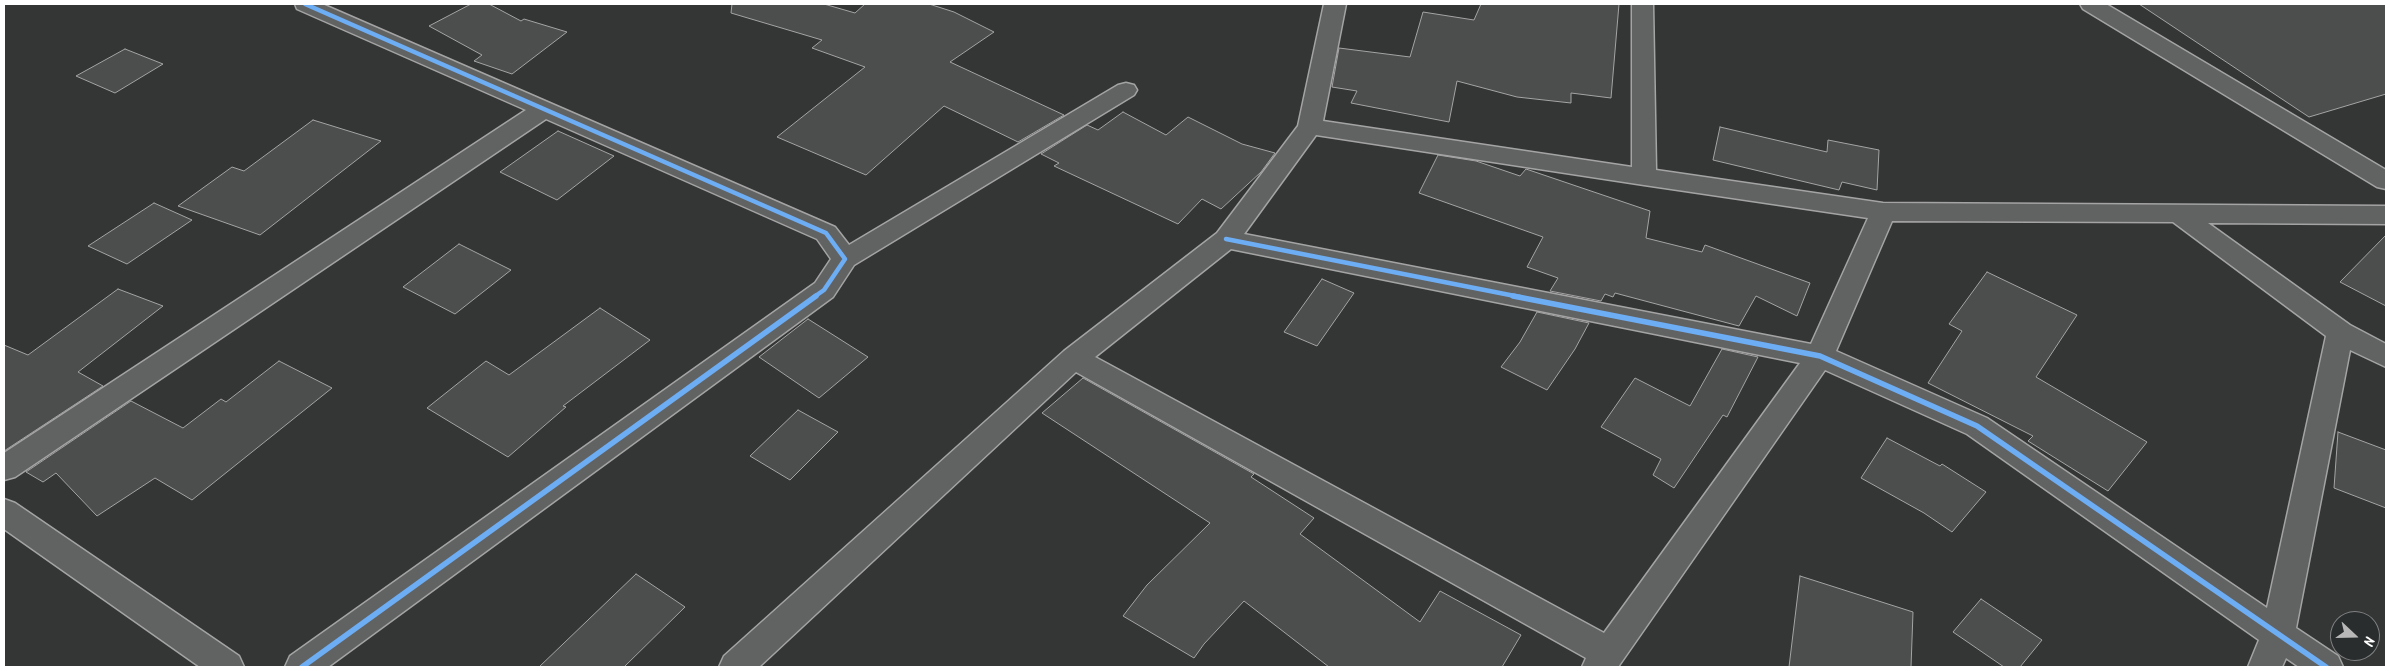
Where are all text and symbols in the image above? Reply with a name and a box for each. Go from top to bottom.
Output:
north arrow [2330,611,2380,661]
text: N [2356,633,2380,649]

